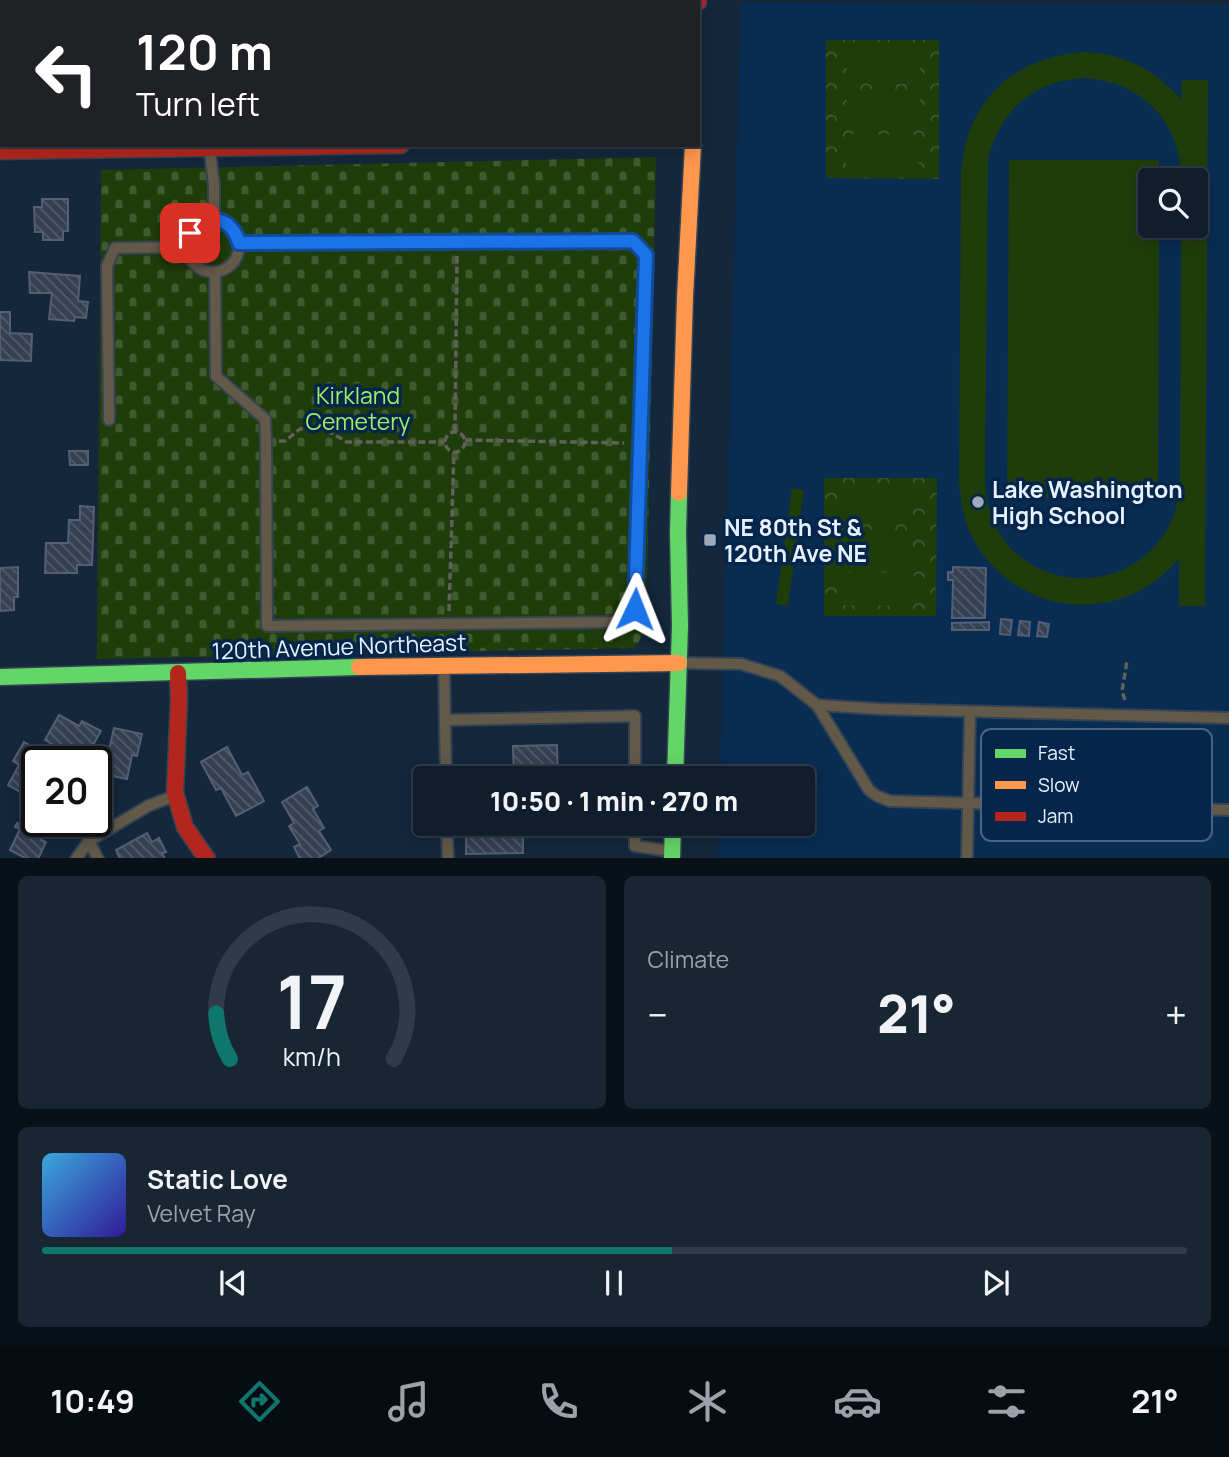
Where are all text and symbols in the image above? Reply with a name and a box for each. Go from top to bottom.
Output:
text: 120 m [136,18,273,85]
icon: left [21,28,112,119]
text: Turn left [136,82,260,126]
map controls [1138,168,1208,238]
button: search [1138,168,1208,238]
pin [160,203,220,263]
icon: arrive [171,214,209,252]
park label: Kirkland Cemetery [306,379,410,437]
place label: Lake Washington High School [992,473,1183,531]
marker: Lake Washington High School [970,494,986,510]
place label: NE 80th St & 120th Ave NE [724,511,867,569]
marker: NE 80th St & 120th Ave NE [702,532,718,548]
position arrow [598,572,672,646]
street label: 120th Avenue Northeast [211,626,467,666]
legend [981,729,1212,841]
text: Fast [1038,740,1075,766]
speed limit sign: 20 [21,746,112,837]
text: Slow [1038,772,1080,798]
text: 10:50 · 1 min · 270 m [490,783,738,819]
text: Jam [1038,803,1073,829]
text: Climate [648,943,729,975]
text: 17 [276,951,347,1051]
text: 21° [877,978,956,1049]
text: − [648,988,668,1040]
text: + [1165,988,1187,1040]
text: km/h [283,1038,341,1073]
text: Static Love [147,1161,288,1197]
text: Velvet Ray [147,1197,256,1229]
icon: previous [214,1264,252,1302]
icon: pause [595,1264,633,1302]
icon: next [977,1264,1015,1302]
icon: directions [235,1377,284,1426]
icon: music [384,1377,433,1426]
icon: phone [534,1377,583,1426]
icon: climate [683,1377,732,1426]
icon: car [833,1377,882,1426]
icon: filters [982,1377,1031,1426]
text: 10:49 [50,1379,135,1423]
text: 21° [1131,1379,1179,1423]

